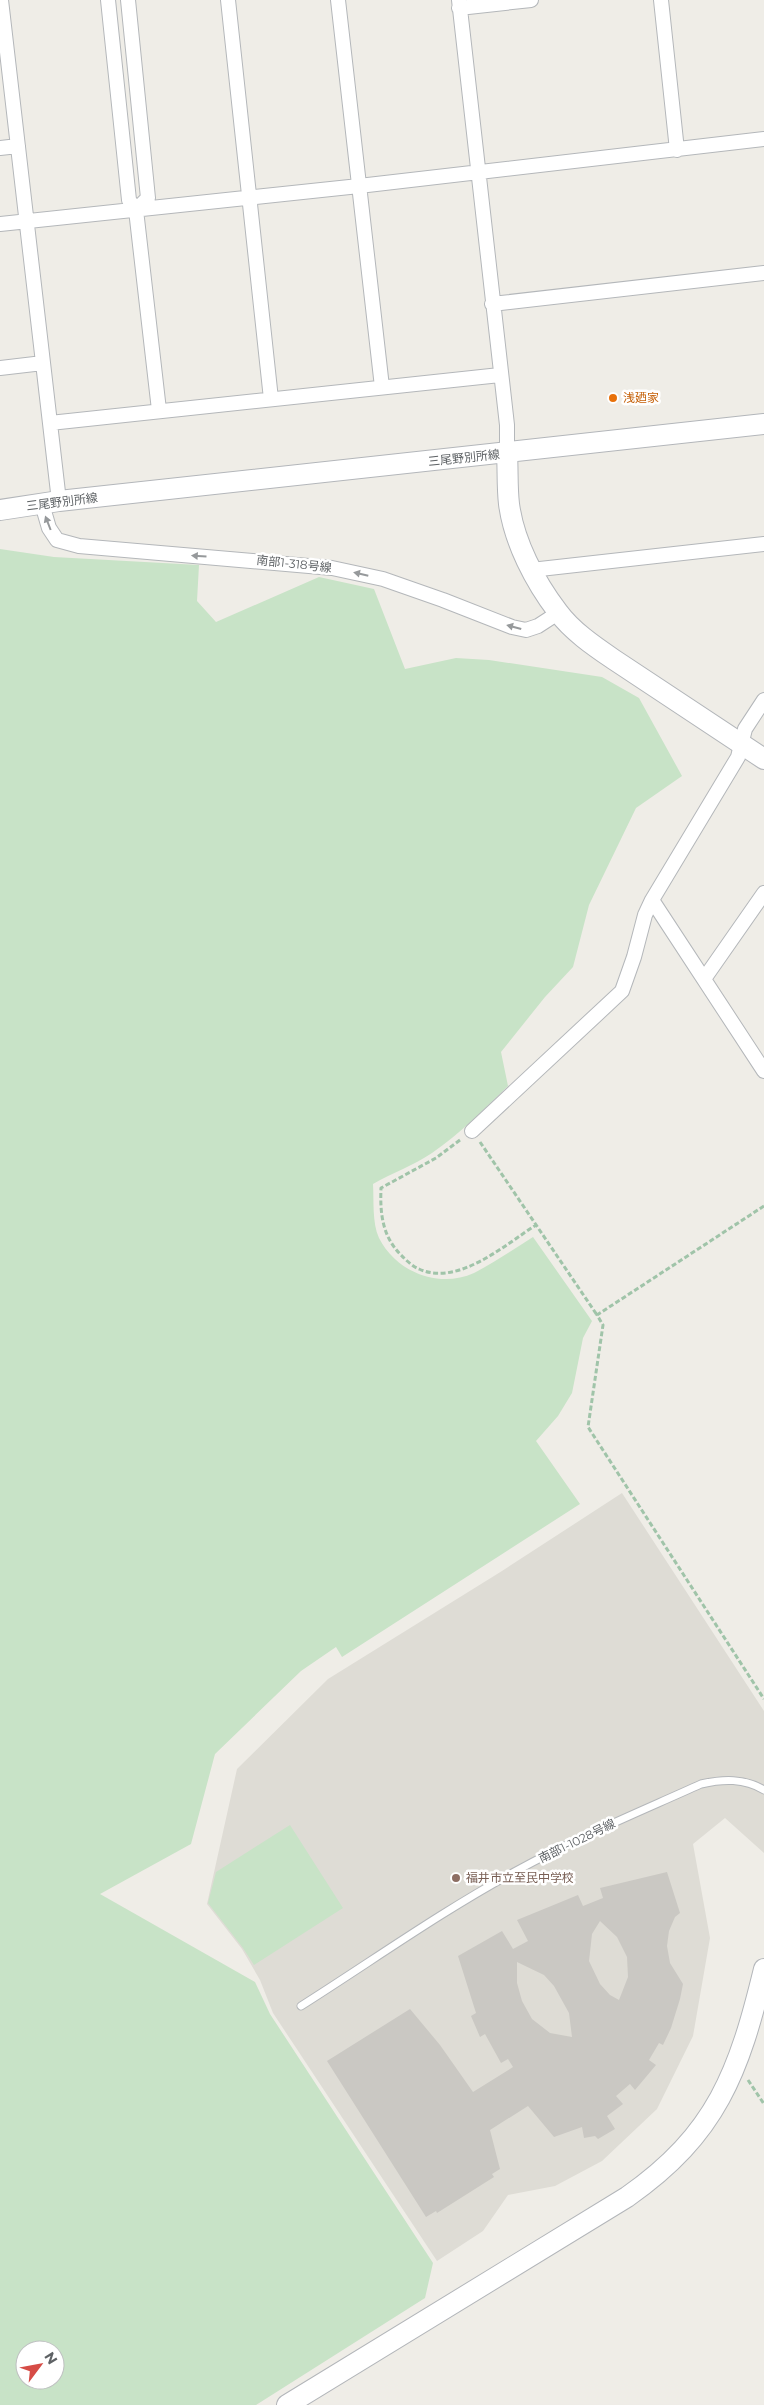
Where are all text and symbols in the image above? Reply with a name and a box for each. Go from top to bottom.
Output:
place label: 浅廼家 [623,390,659,405]
marker: 浅廼家 [607,392,619,404]
street label: 三尾野別所線 [427,446,501,469]
street label: 三尾野別所線 [25,490,99,513]
one-way arrow [44,515,52,530]
one-way arrow [191,551,207,559]
street label: 南部1-318号線 [256,552,332,575]
one-way arrow [353,570,368,578]
one-way arrow [507,622,522,630]
street label: 南部1-1028号線 [536,1816,618,1866]
place label: 福井市立至民中学校 [466,1870,574,1885]
marker: 福井市立至民中学校 [450,1872,462,1884]
north arrow [15,2340,65,2390]
text: N [40,2349,62,2368]

